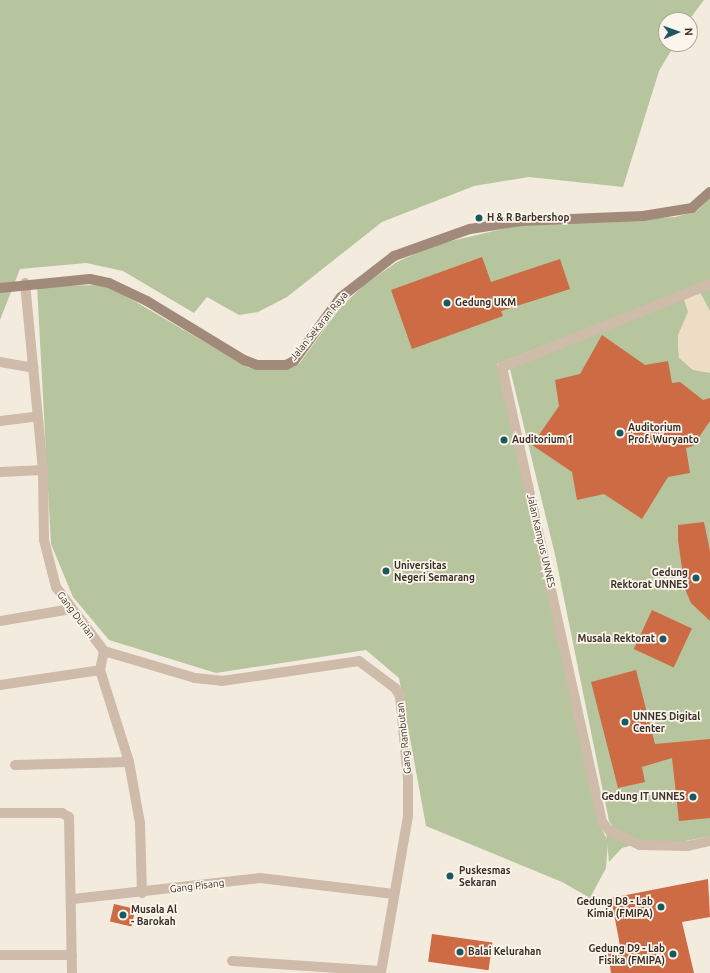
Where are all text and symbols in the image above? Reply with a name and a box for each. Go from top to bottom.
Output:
north arrow [658,12,698,52]
text: N [683,27,695,36]
place label: H & R Barbershop [487,212,569,224]
marker: H & R Barbershop [474,213,484,223]
street label: Jalan Sekaran Raya [288,289,350,363]
place label: Gedung UKM [455,297,516,309]
marker: Gedung UKM [442,298,452,308]
place label: Auditorium Prof. Wuryanto [628,421,699,444]
marker: Auditorium Prof. Wuryanto [615,428,625,438]
place label: Auditorium 1 [512,434,573,446]
marker: Auditorium 1 [499,435,509,445]
street label: Jalan Kampus UNNES [524,493,558,589]
place label: Universitas Negeri Semarang [394,559,475,582]
marker: Universitas Negeri Semarang [381,566,391,576]
place label: Gedung Rektorat UNNES [610,566,688,590]
marker: Gedung Rektorat UNNES [691,573,701,583]
street label: Gang Durian [55,589,97,641]
place label: Musala Rektorat [578,633,655,645]
marker: Musala Rektorat [658,634,668,644]
street label: Gang Rambutan [394,702,414,774]
place label: UNNES Digital Center [633,710,700,734]
marker: UNNES Digital Center [620,717,630,727]
place label: Gedung IT UNNES [601,791,685,803]
marker: Gedung IT UNNES [688,792,698,802]
place label: Puskesmas Sekaran [459,864,510,888]
marker: Puskesmas Sekaran [444,870,456,882]
street label: Gang Pisang [169,877,225,895]
place label: Gedung D8 - Lab Kimia (FMIPA) [576,895,653,918]
marker: Gedung D8 - Lab Kimia (FMIPA) [656,902,666,912]
place label: Musala Al - Barokah [131,903,177,926]
marker: Musala Al - Barokah [118,910,128,920]
place label: Gedung D9 - Lab Fisika (FMIPA) [588,942,665,966]
place label: Balai Kelurahan [468,946,541,958]
marker: Balai Kelurahan [455,947,465,957]
marker: Gedung D9 - Lab Fisika (FMIPA) [668,949,678,959]

